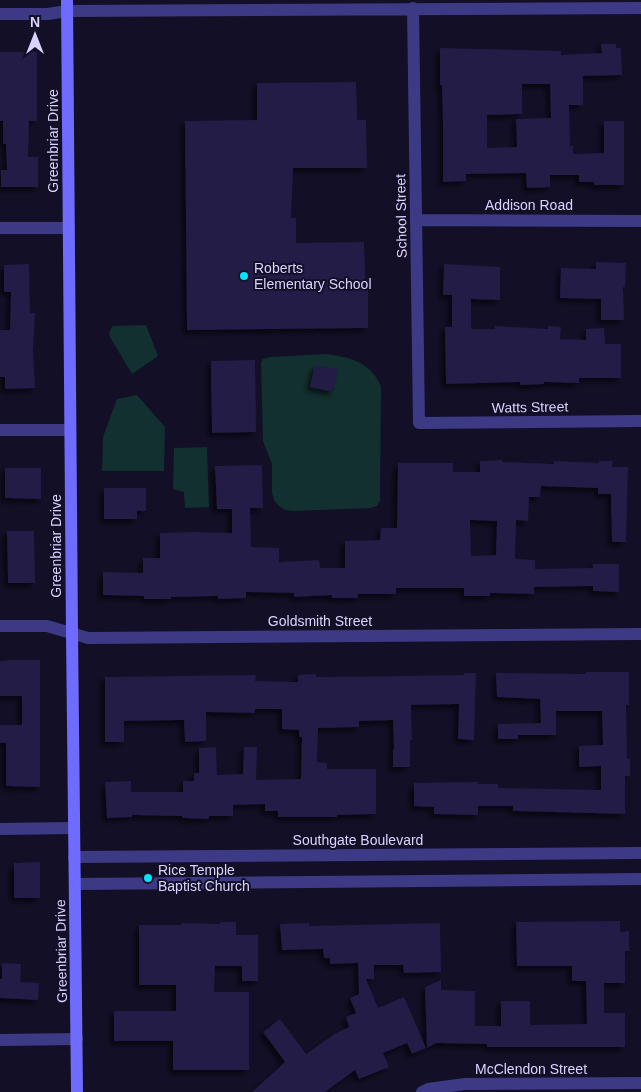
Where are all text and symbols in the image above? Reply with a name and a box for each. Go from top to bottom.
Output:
north arrow [10,10,60,60]
text: N [30,14,40,30]
street label: Greenbriar Drive [45,89,61,193]
street label: School Street [392,174,410,258]
street label: Addison Road [485,197,573,213]
place label: Roberts Elementary School [254,260,372,292]
marker: Roberts Elementary School [238,270,250,282]
street label: Watts Street [492,398,568,416]
street label: Greenbriar Drive [48,494,64,598]
street label: Goldsmith Street [268,613,372,629]
street label: Southgate Boulevard [293,832,423,848]
place label: Rice Temple Baptist Church [158,862,250,894]
marker: Rice Temple Baptist Church [142,872,154,884]
street label: Greenbriar Drive [52,899,70,1003]
street label: McClendon Street [475,1061,587,1077]

